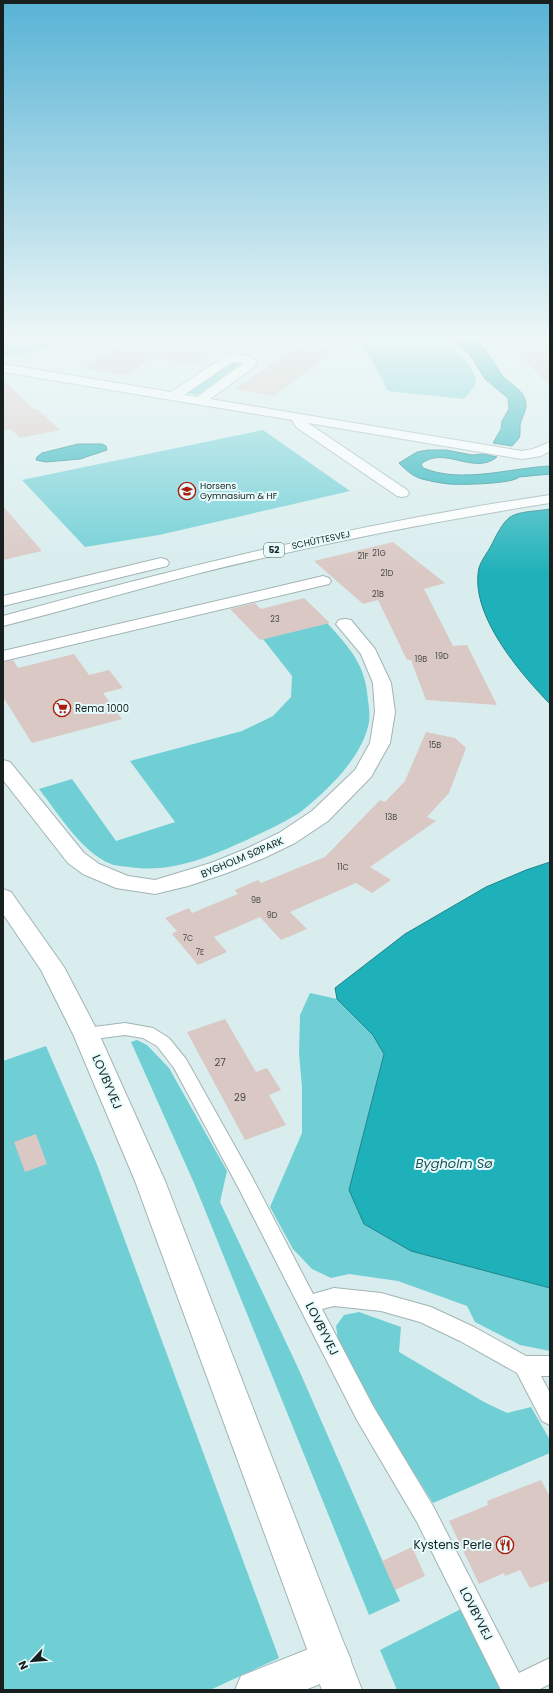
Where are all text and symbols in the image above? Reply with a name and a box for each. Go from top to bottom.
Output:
place label: Horsens Gymnasium & HF [200,480,278,502]
school or university icon: Horsens Gymnasium & HF [177,481,197,501]
street label: SCHÜTTESVEJ [291,528,351,552]
road number: 52 [264,543,284,557]
house number: 21G [372,548,386,559]
house number: 21F [357,551,369,562]
house number: 21D [381,568,394,579]
house number: 21B [372,589,384,600]
house number: 23 [270,614,280,625]
house number: 19D [435,651,449,662]
house number: 19B [415,654,427,665]
supermarket icon: Rema 1000 [52,698,72,718]
place label: Rema 1000 [75,701,129,716]
house number: 15B [429,740,441,751]
house number: 13B [385,812,397,823]
street label: BYGHOLM SØPARK [199,833,286,882]
house number: 11C [337,862,349,873]
house number: 9B [251,895,261,906]
house number: 9D [267,910,278,921]
house number: 7C [183,933,193,944]
house number: 7E [196,947,204,958]
street label: LOVBYVEJ [88,1052,127,1112]
house number: 27 [214,1055,226,1070]
house number: 29 [234,1090,246,1105]
water label: Bygholm Sø [415,1154,493,1173]
street label: LOVBYVEJ [302,1299,343,1358]
restaurant icon: Kystens Perle [495,1535,515,1555]
place label: Kystens Perle [414,1536,492,1553]
street label: LOVBYVEJ [456,1584,497,1643]
north arrow [12,1641,52,1681]
text: N [14,1658,32,1673]

